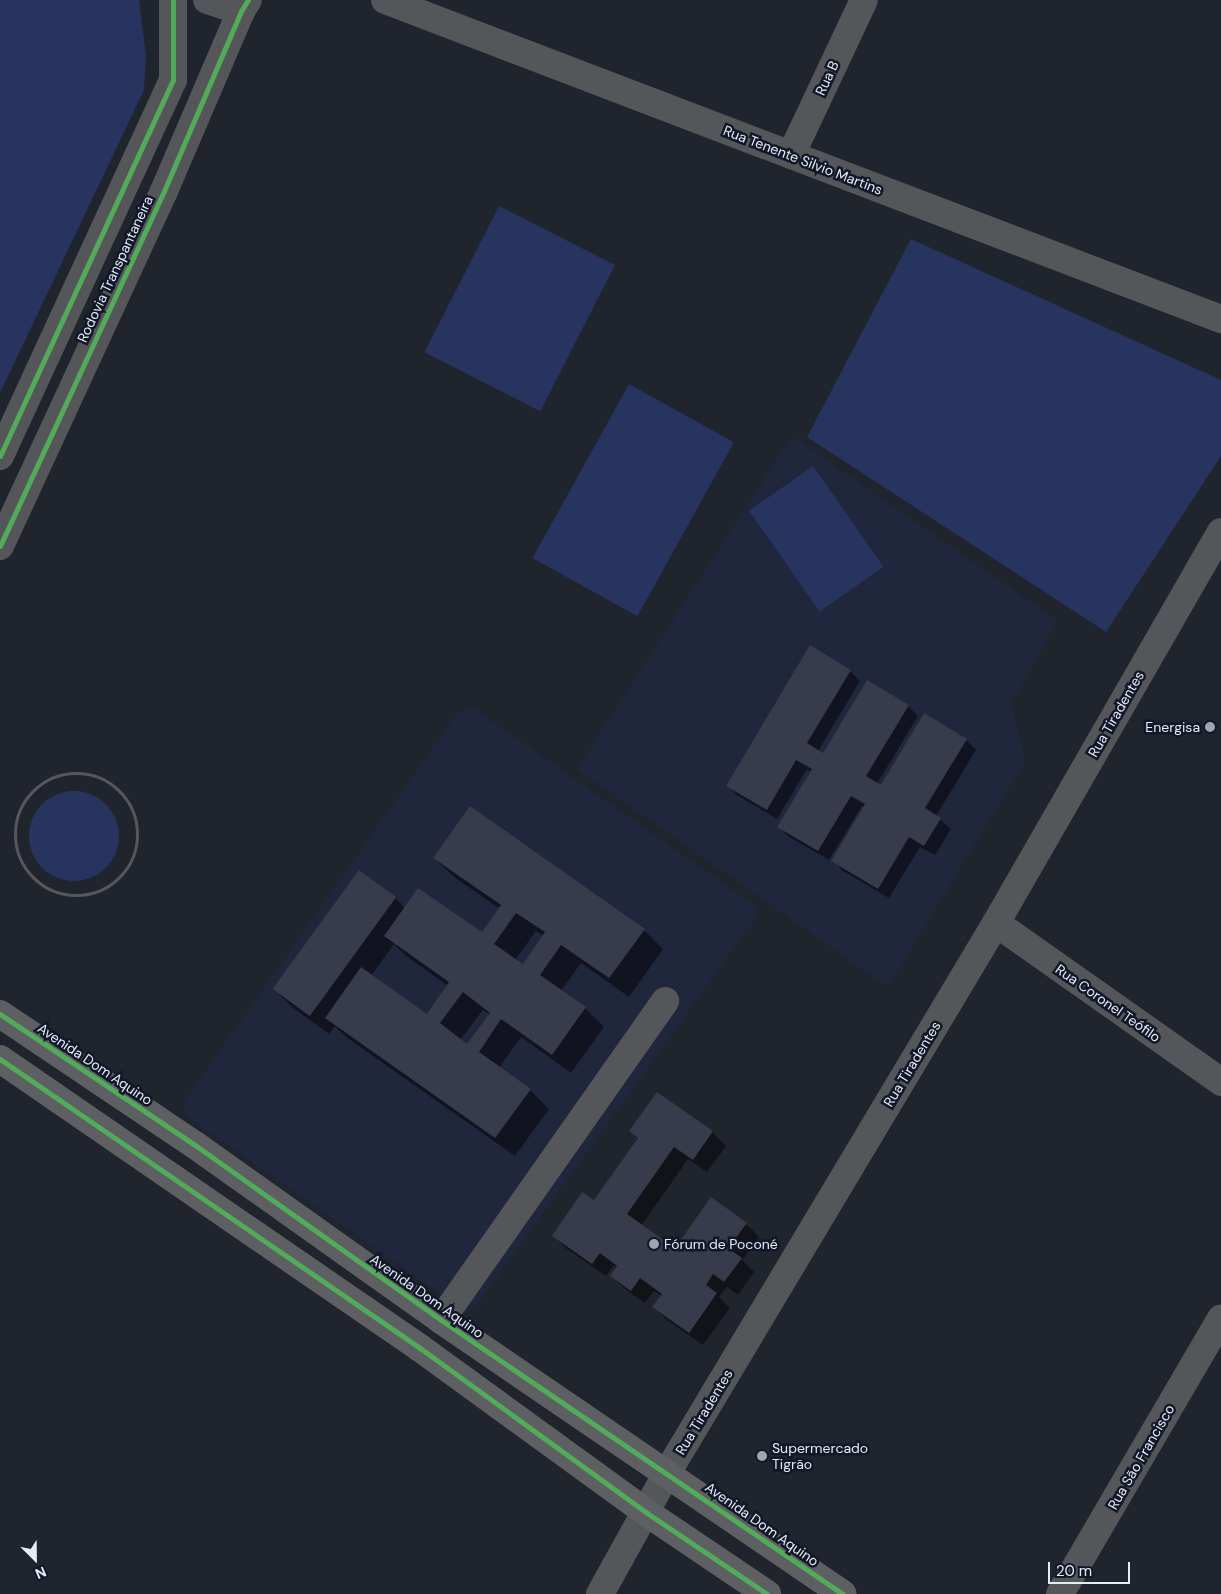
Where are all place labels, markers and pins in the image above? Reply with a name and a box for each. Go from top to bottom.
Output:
place label: Energisa [1145,719,1200,735]
marker: Energisa [1204,721,1216,733]
place label: Fórum de Poconé [664,1236,778,1252]
marker: Fórum de Poconé [648,1238,660,1250]
place label: Supermercado Tigrão [772,1440,868,1472]
marker: Supermercado Tigrão [756,1450,768,1462]

